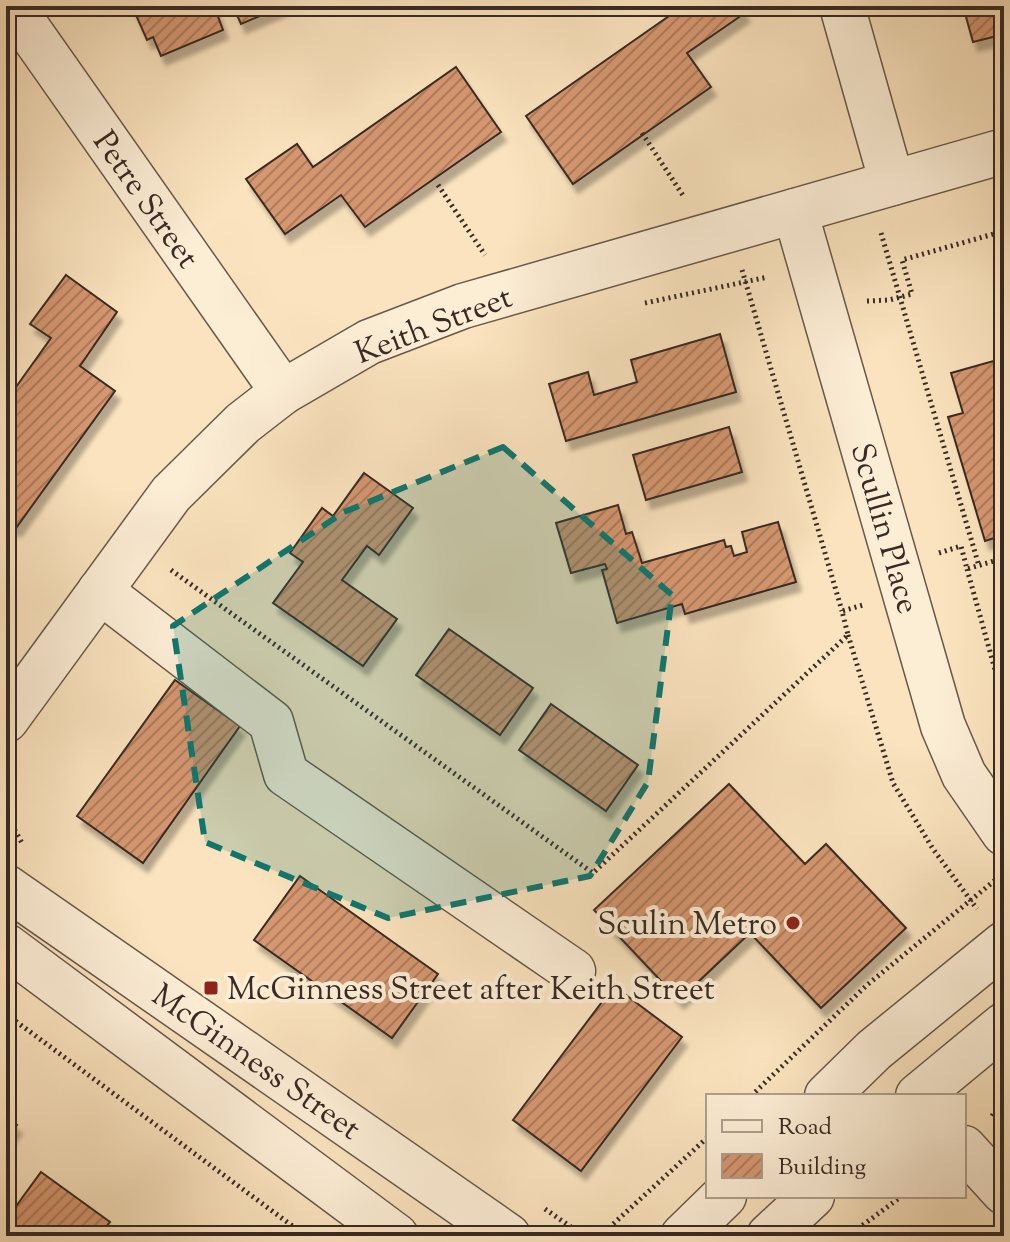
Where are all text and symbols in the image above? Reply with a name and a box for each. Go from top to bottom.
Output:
street label: Petre Street [80,123,209,279]
street label: Keith Street [349,276,519,378]
street label: Scullin Place [837,438,929,619]
place label: Sculin Metro [597,903,777,949]
marker: Sculin Metro [784,914,802,932]
place label: McGinness Street after Keith Street [227,968,715,1014]
street label: McGinness Street [141,974,369,1153]
marker: McGinness Street after Keith Street [202,979,220,997]
legend [706,1094,966,1198]
text: Road [778,1111,832,1145]
text: Building [778,1151,867,1185]

